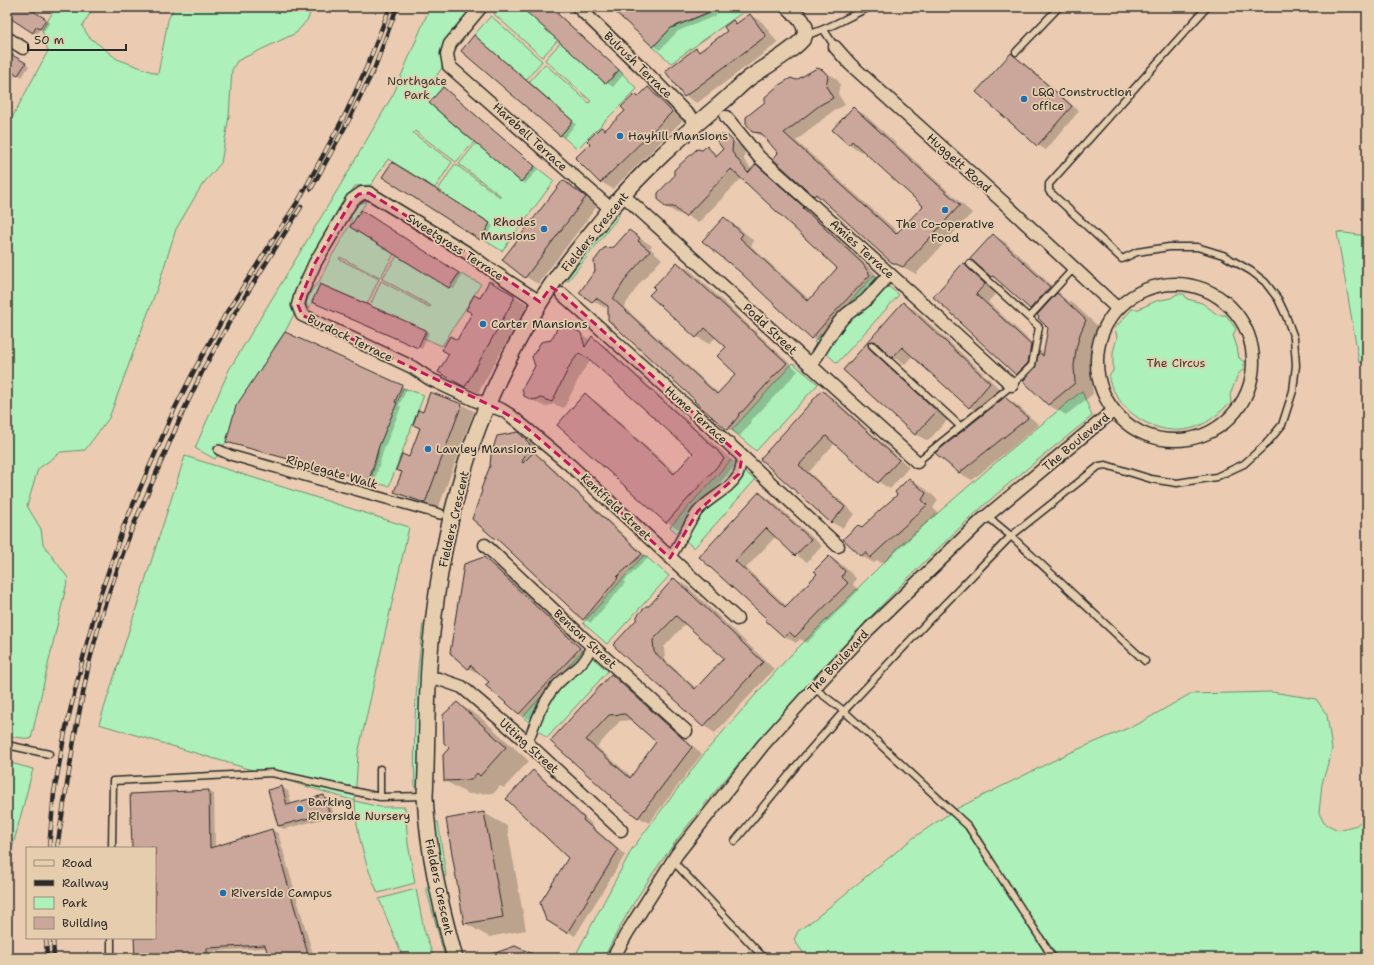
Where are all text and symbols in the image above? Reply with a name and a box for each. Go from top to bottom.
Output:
scale bar [28,26,126,52]
street label: Bulrush Terrace [600,28,676,102]
text: 50 m [34,32,64,48]
park label: Northgate Park [387,73,447,103]
place label: L&Q Construction office [1032,84,1132,114]
marker: L&Q Construction office [1019,94,1029,104]
street label: Harebell Terrace [489,99,571,175]
place label: Hayhill Mansions [628,128,728,144]
street label: Huggett Road [923,130,995,196]
marker: Hayhill Mansions [615,131,625,141]
street label: Fielders Crescent [558,189,632,275]
marker: The Co-operative Food [940,205,950,215]
street label: Sweetgrass Terrace [403,210,507,284]
place label: Rhodes Mansions [480,214,536,244]
street label: Amies Terrace [826,216,898,282]
place label: The Co-operative Food [896,216,995,246]
marker: Rhodes Mansions [539,224,549,234]
street label: Podd Street [740,300,800,358]
street label: Burdock Terrace [305,310,396,366]
place label: Carter Mansions [491,316,588,332]
marker: Carter Mansions [478,319,488,329]
park label: The Circus [1146,355,1206,371]
street label: Hume Terrace [661,382,731,448]
street label: The Boulevard [1039,409,1113,475]
place label: Lawley Mansions [436,441,537,457]
marker: Lawley Mansions [423,444,433,454]
street label: Ripplegate Walk [284,451,380,493]
street label: Fielders Crescent [435,469,473,569]
street label: Kentfield Street [577,470,655,544]
street label: Benson Street [550,606,620,672]
street label: The Boulevard [804,626,872,698]
street label: Utting Street [496,715,562,777]
place label: Barking Riverside Nursery [308,794,411,824]
marker: Barking Riverside Nursery [295,804,305,814]
street label: Fielders Crescent [421,837,457,937]
legend [26,847,156,939]
text: Road [62,855,93,871]
text: Railway [62,875,109,891]
place label: Riverside Campus [231,885,332,901]
marker: Riverside Campus [218,888,228,898]
text: Park [62,895,88,911]
text: Building [62,915,108,931]

